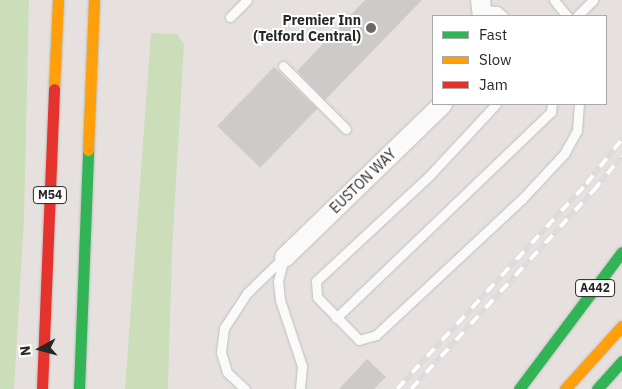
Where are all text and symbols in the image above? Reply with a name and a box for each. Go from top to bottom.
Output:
place label: Premier Inn (Telford Central) [253,12,361,44]
legend [432,15,607,105]
marker: Premier Inn (Telford Central) [365,22,377,34]
text: Fast [479,25,507,44]
text: Slow [479,50,512,69]
text: Jam [479,75,508,94]
street label: EUSTON WAY [326,145,400,217]
road number: M54 [32,186,68,204]
road number: A442 [575,278,615,298]
north arrow [15,324,65,374]
text: N [16,345,35,357]

